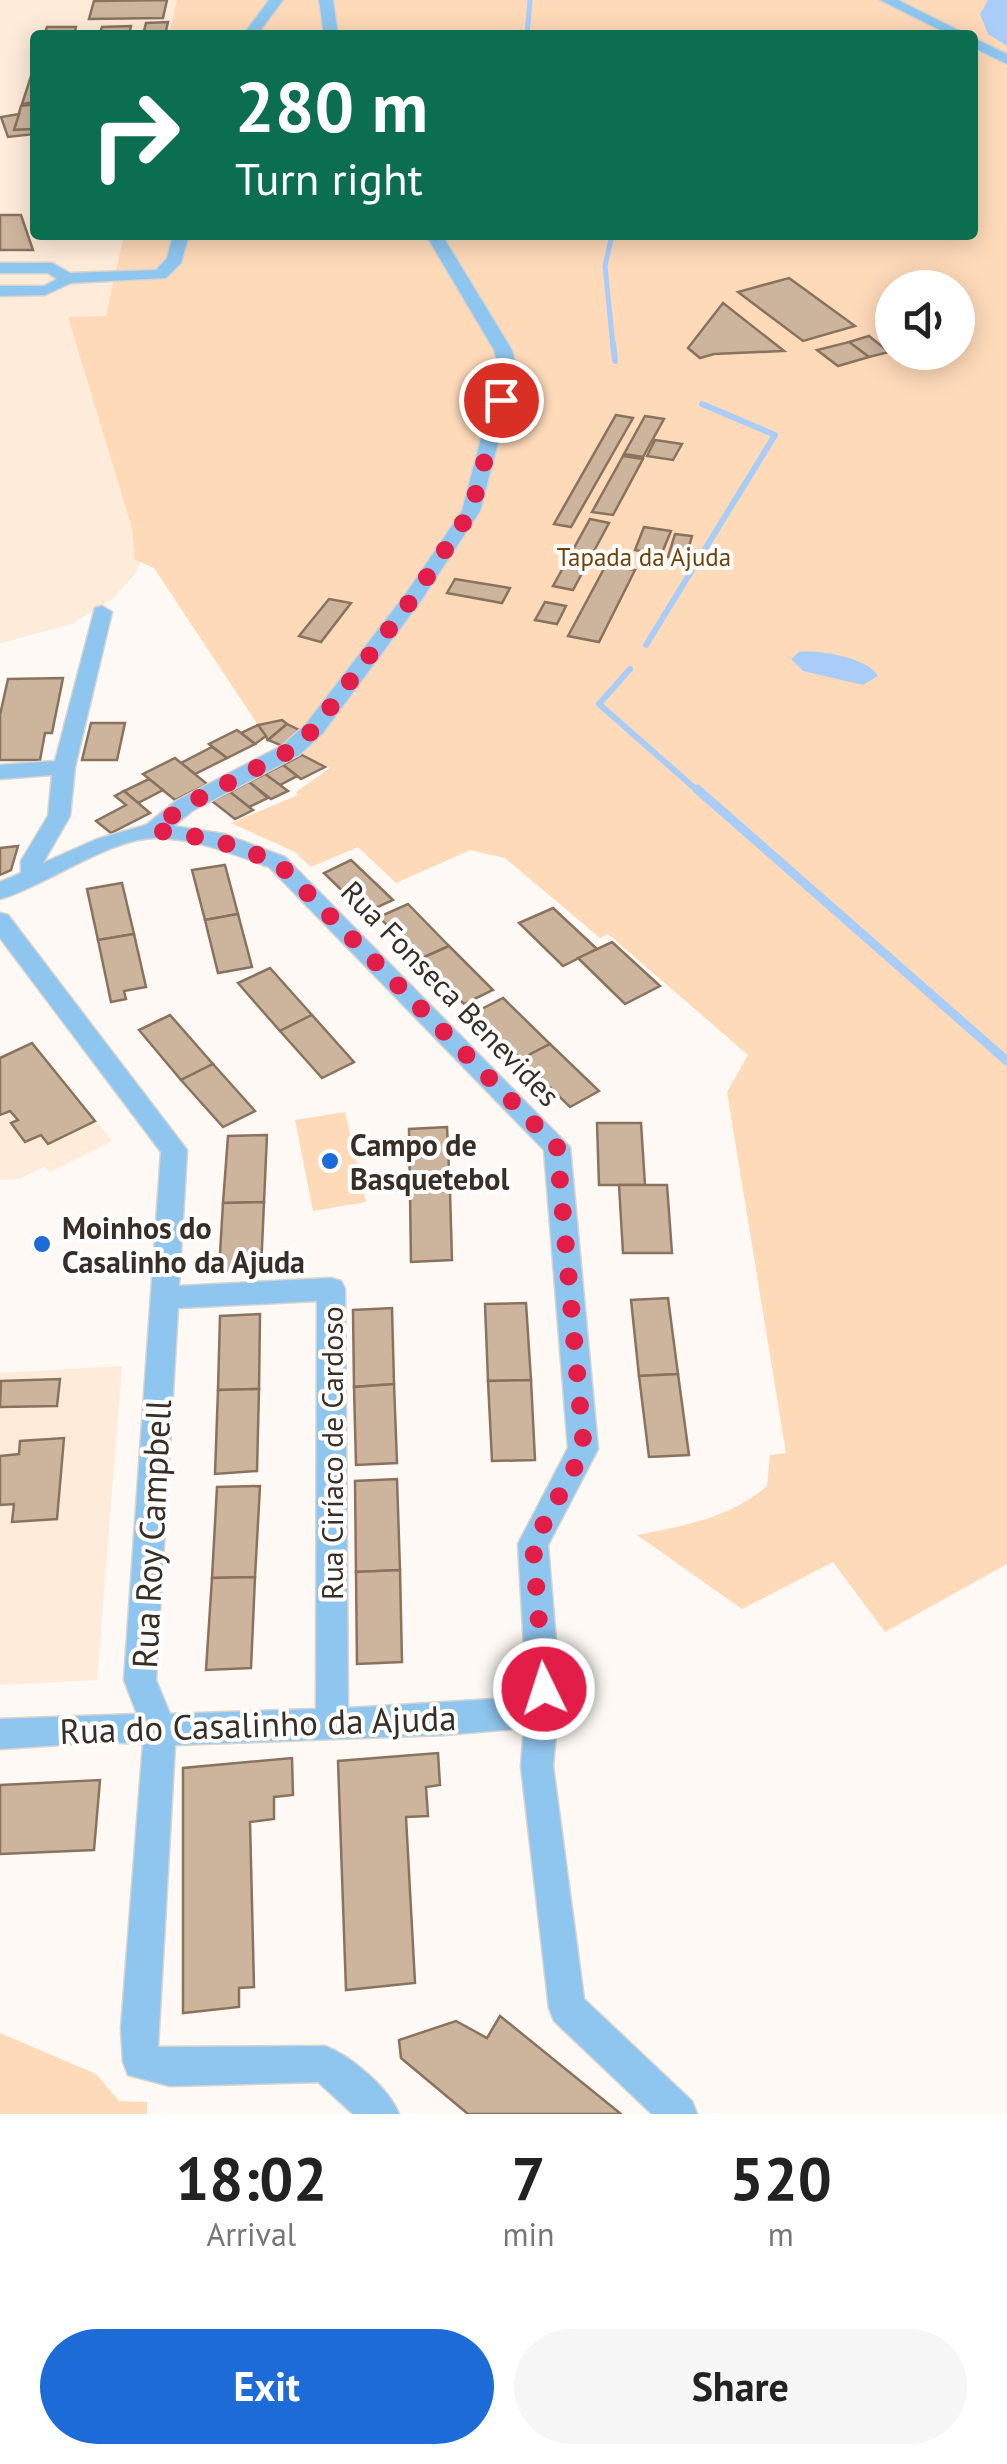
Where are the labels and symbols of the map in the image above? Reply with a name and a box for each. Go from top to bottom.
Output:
pin [459,358,544,443]
park label: Tapada da Ajuda [557,541,731,573]
street label: Rua Fonseca Benevides [333,872,569,1114]
place label: Campo de Basquetebol [350,1125,509,1198]
marker: Campo de Basquetebol [319,1150,341,1172]
place label: Moinhos do Casalinho da Ajuda [62,1208,305,1281]
marker: Moinhos do Casalinho da Ajuda [31,1233,53,1255]
street label: Rua Ciríaco de Cardoso [312,1306,351,1600]
street label: Rua Roy Campbell [121,1398,181,1670]
position arrow [492,1637,596,1741]
street label: Rua do Casalinho da Ajuda [59,1694,457,1754]

